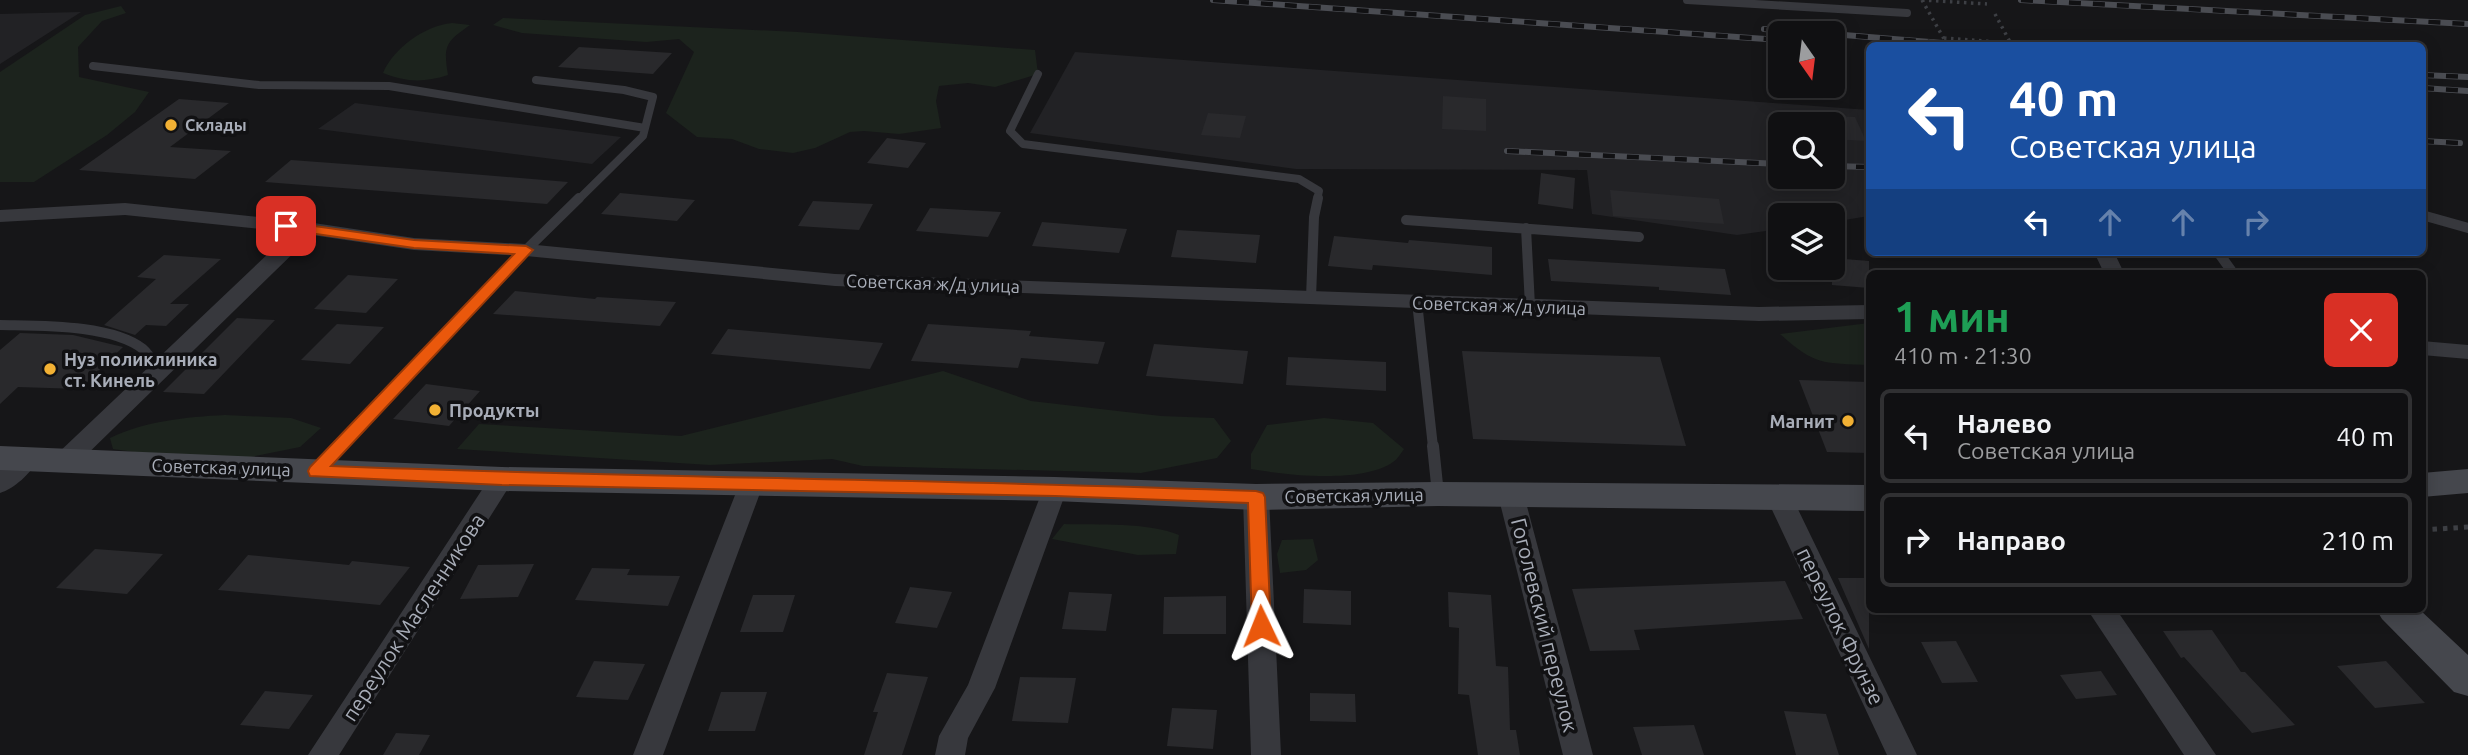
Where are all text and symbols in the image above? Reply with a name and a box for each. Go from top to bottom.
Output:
north arrow [1768,21,1844,98]
map controls [1768,21,1845,280]
icon: left [1894,70,1985,161]
text: 40 m [2009,70,2118,125]
button: search [1768,112,1845,189]
place label: Склады [185,116,247,134]
marker: Склады [163,117,179,133]
text: Советская улица [2009,128,2257,164]
pin [256,196,316,256]
button: layers [1768,203,1845,280]
icon: left [2018,203,2056,241]
icon: ahead [2091,203,2129,241]
icon: ahead [2164,203,2202,241]
icon: right [2237,203,2275,241]
icon: arrive [267,207,305,245]
street label: Советская ж/д улица [846,270,1020,296]
street label: Советская ж/д улица [1412,292,1586,318]
text: 1 мин [1894,293,2010,340]
button: close [2324,293,2398,367]
text: 410 m · 21:30 [1894,343,2032,368]
place label: Нуз поликлиника ст. Кинель [64,349,217,390]
marker: Нуз поликлиника ст. Кинель [42,361,58,377]
place label: Продукты [449,400,539,420]
marker: Продукты [427,402,443,418]
text: Налево [1957,409,2052,438]
place label: Магнит [1770,411,1834,431]
marker: Магнит [1840,413,1856,429]
icon: left [1898,417,1936,455]
text: 40 m [2336,422,2394,451]
text: Советская улица [1957,438,2135,463]
street label: Советская улица [151,455,291,479]
street label: Советская улица [1284,484,1424,506]
street label: переулок Масленникова [337,509,489,725]
street label: Гоголевский переулок [1507,515,1583,735]
icon: right [1898,521,1936,559]
text: Направо [1957,526,2066,555]
text: 210 m [2322,526,2394,555]
street label: переулок Фрунзе [1793,543,1889,709]
position arrow [1224,589,1298,663]

